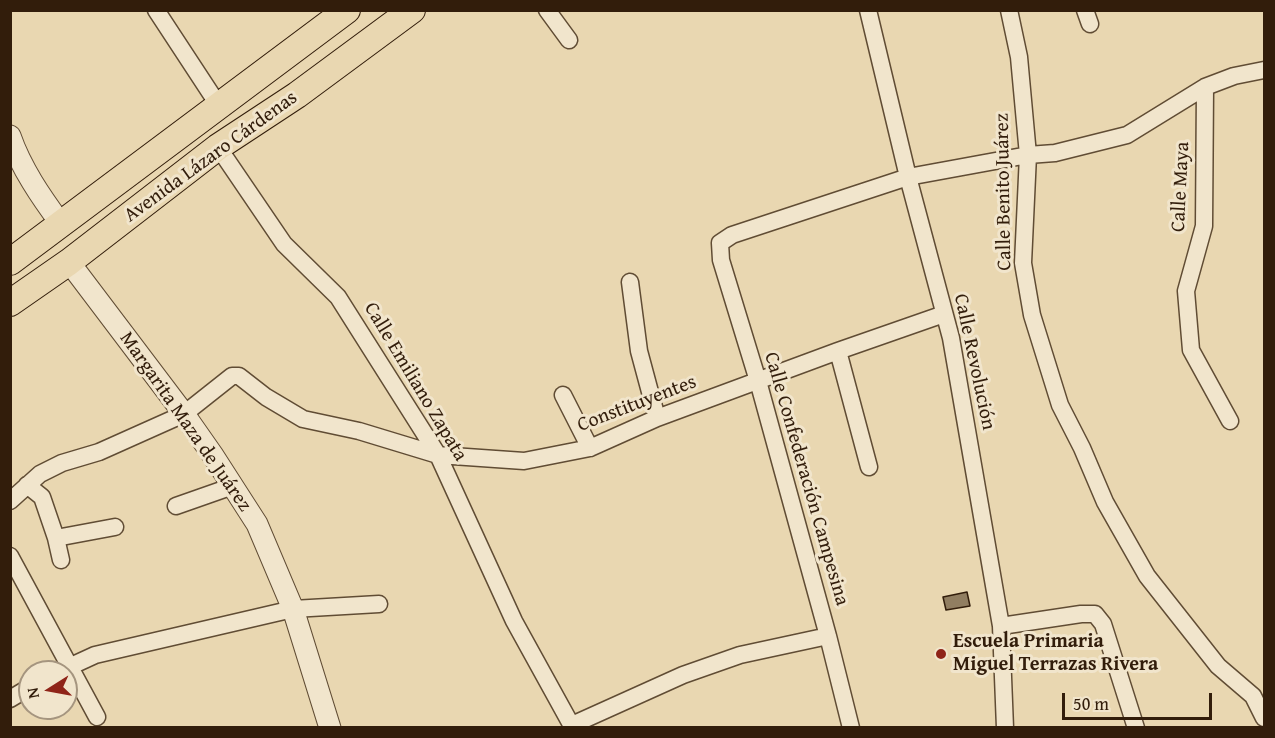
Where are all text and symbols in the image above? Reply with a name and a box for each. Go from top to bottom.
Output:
street label: Avenida Lázaro Cárdenas [120,86,302,228]
street label: Calle Benito Juárez [991,113,1017,271]
street label: Calle Maya [1167,141,1195,233]
street label: Calle Revolución [948,292,1000,432]
street label: Calle Emiliano Zapata [358,298,472,466]
street label: Margarita Maza de Juárez [114,328,256,516]
street label: Calle Confederación Campesina [758,350,854,608]
street label: Constituyentes [574,370,700,438]
place label: Escuela Primaria Miguel Terrazas Rivera [953,630,1158,677]
marker: Escuela Primaria Miguel Terrazas Rivera [934,647,948,661]
north arrow [18,660,78,720]
scale bar [1065,681,1215,719]
text: N [19,686,45,701]
text: 50 m [1073,690,1109,717]

